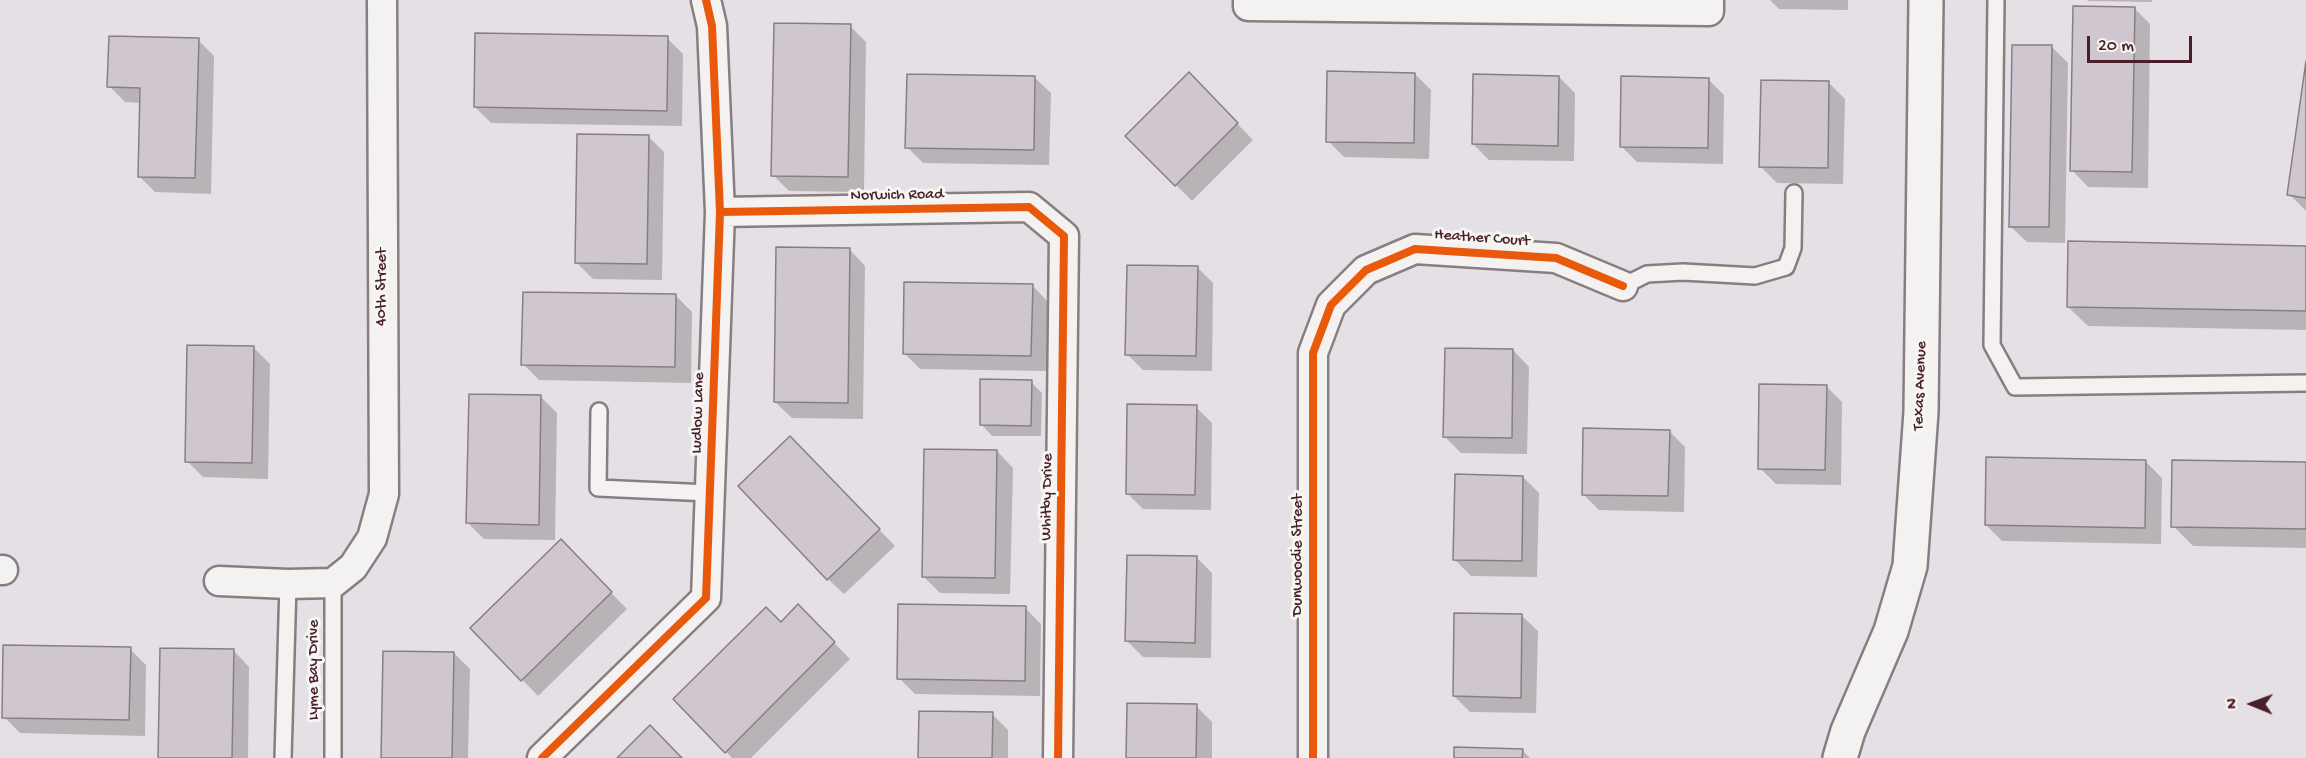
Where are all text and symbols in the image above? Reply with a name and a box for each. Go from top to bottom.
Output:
scale bar [2090,24,2195,62]
text: 20 m [2098,36,2134,57]
street label: Norwich Road [850,186,944,206]
street label: Heather Court [1434,226,1530,252]
street label: 40th Street [373,248,393,326]
street label: Texas Avenue [1910,341,1932,431]
street label: Ludlow Lane [688,372,710,454]
street label: Whitby Drive [1038,453,1058,541]
street label: Dunwoodie Street [1289,494,1309,616]
street label: Lyme Bay Drive [305,620,325,720]
north arrow [2222,674,2282,734]
text: N [2224,698,2243,709]

